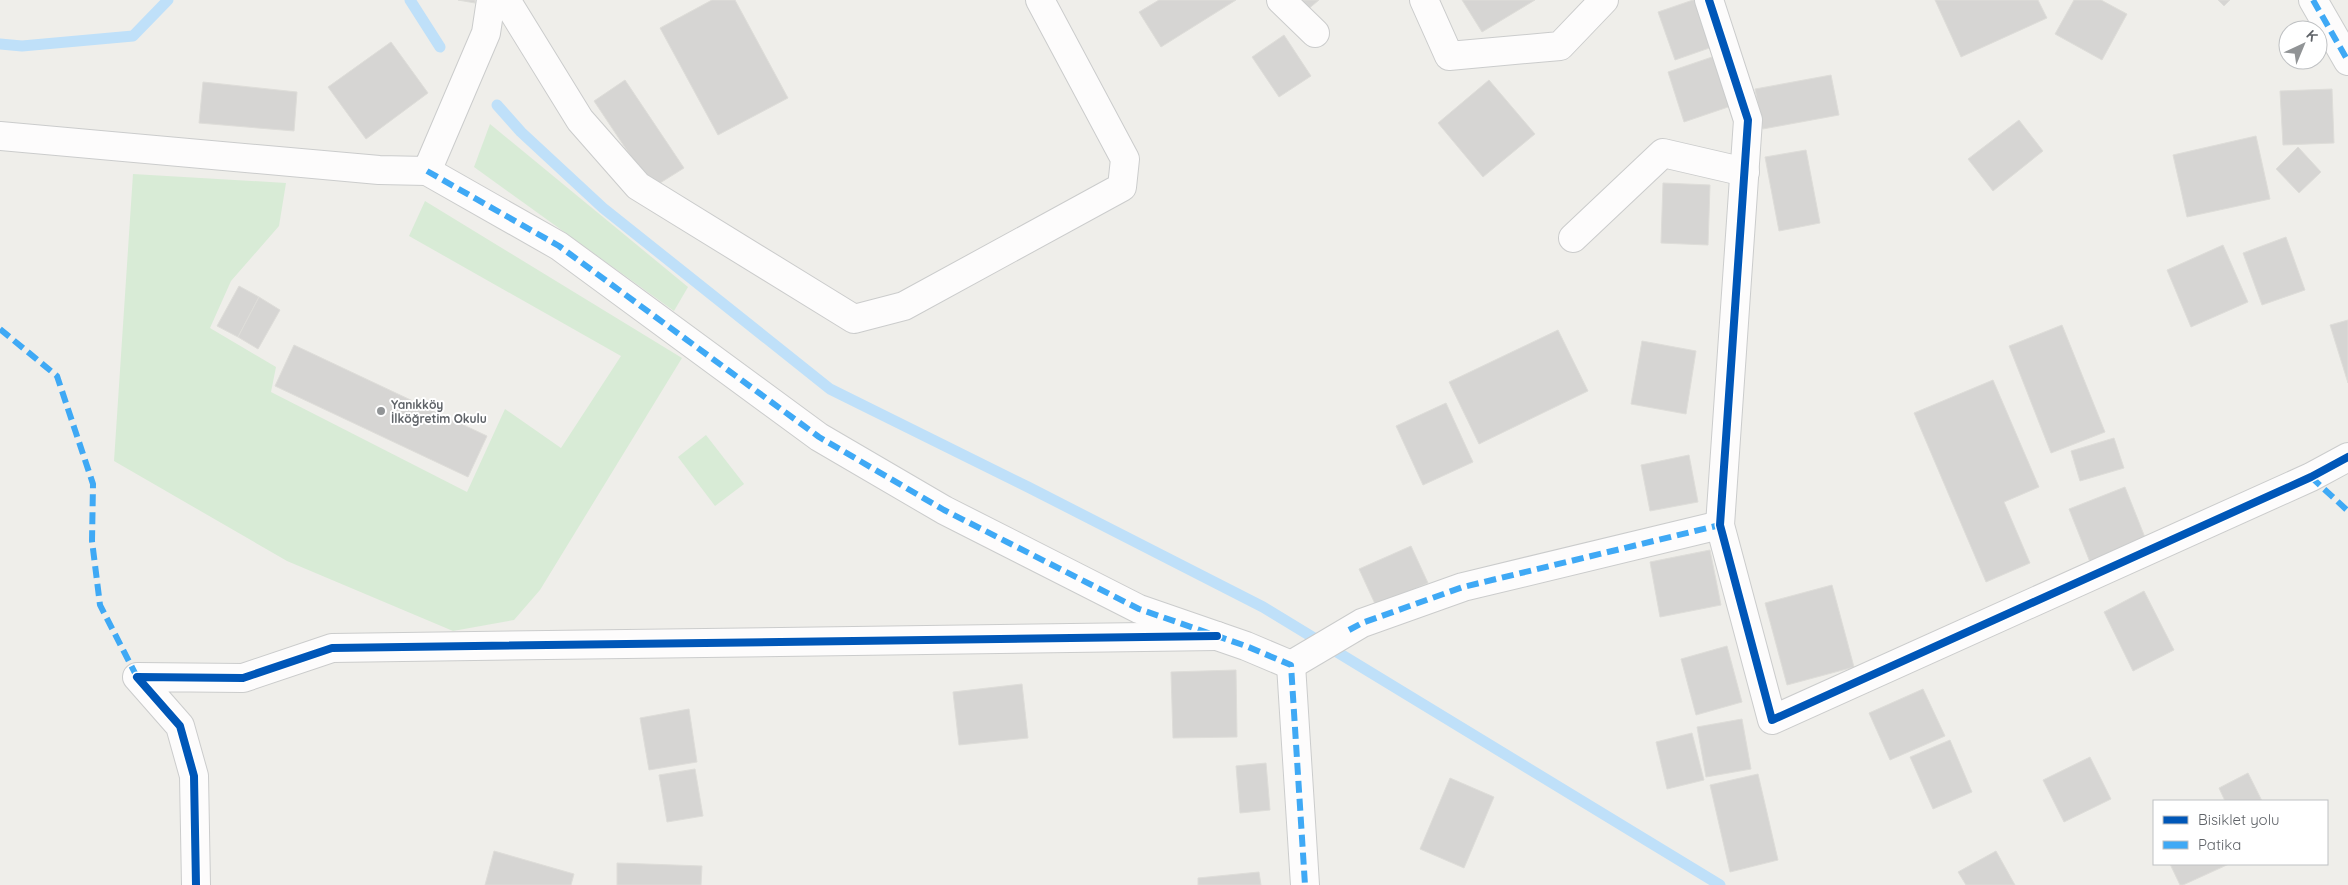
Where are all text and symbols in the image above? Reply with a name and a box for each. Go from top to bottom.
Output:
north arrow [2278,20,2328,70]
text: K [2302,26,2322,45]
place label: Yanıkköy İlköğretim Okulu [391,397,487,426]
marker: Yanıkköy İlköğretim Okulu [375,405,387,417]
legend [2153,800,2328,865]
text: Bisiklet yolu [2198,810,2280,829]
text: Patika [2198,835,2241,854]

